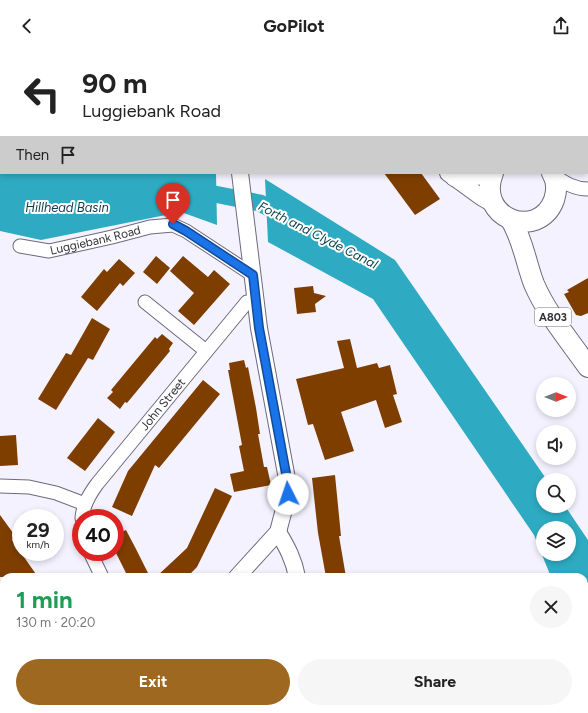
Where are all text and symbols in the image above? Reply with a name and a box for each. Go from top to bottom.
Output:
icon: back [16,15,38,37]
text: GoPilot [263,15,325,37]
icon: share [550,15,572,37]
text: 90 m [82,66,147,100]
icon: left [16,68,68,120]
text: Luggiebank Road [82,100,221,122]
icon: arrive [57,144,79,166]
text: Then [16,146,49,164]
pin [156,183,190,224]
icon: arrive [162,189,184,211]
water label: Forth and Clyde Canal [256,198,380,272]
water label: Hillhead Basin [25,200,109,215]
street label: Luggiebank Road [49,223,142,258]
road number: A803 [535,308,571,326]
street label: John Street [137,375,189,433]
north arrow [536,377,576,417]
map controls [536,377,576,561]
button: sound [536,425,576,465]
position arrow [267,473,309,515]
button: search [536,473,576,513]
speed limit sign: 40 [72,509,124,561]
text: 29 [26,518,50,542]
button: layers [536,521,576,561]
text: km/h [27,538,49,551]
text: 1 min [16,585,73,614]
button: close [530,586,572,628]
text: 130 m · 20:20 [16,615,95,630]
button: Exit [16,659,290,705]
button: Share [298,659,572,705]

